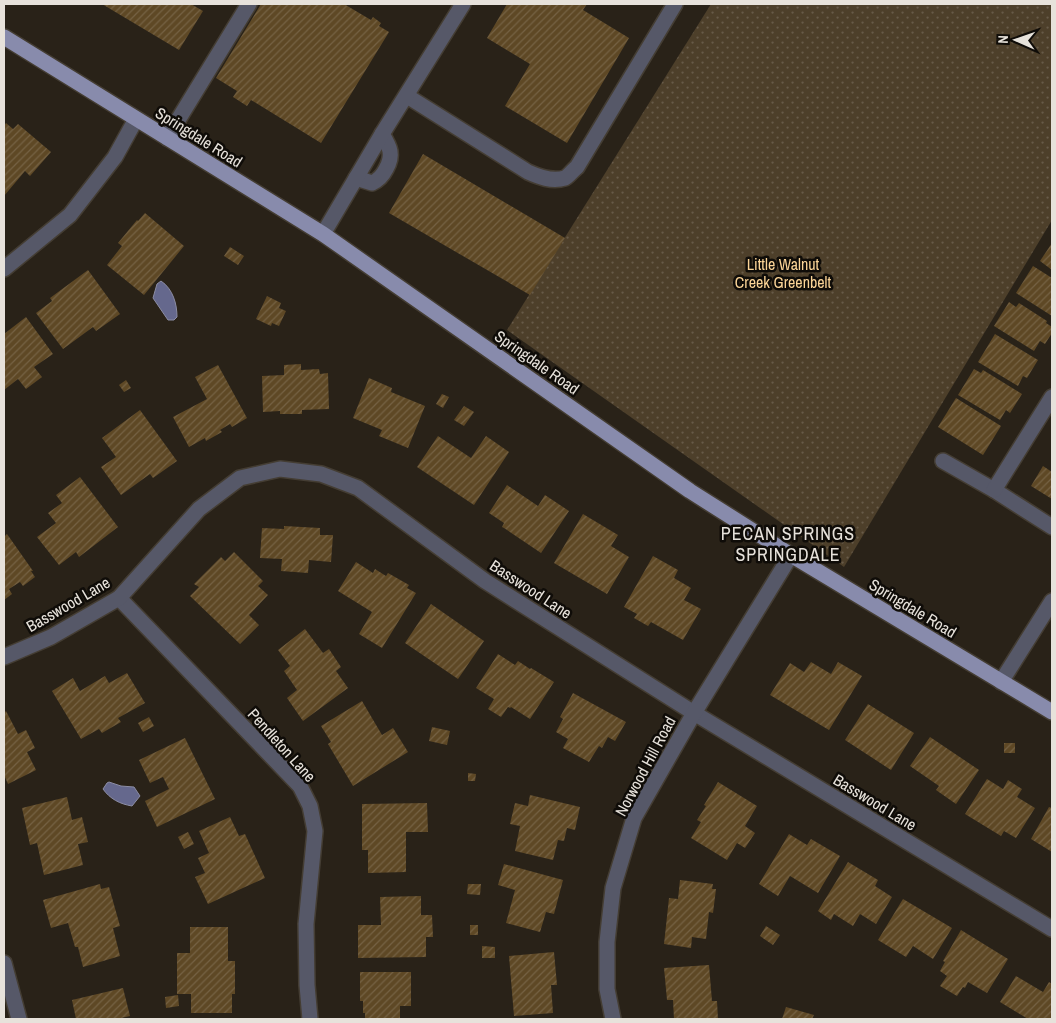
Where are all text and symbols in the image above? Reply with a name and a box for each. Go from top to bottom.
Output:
north arrow [991,15,1041,65]
text: N [994,35,1012,44]
street label: Springdale Road [151,102,247,172]
park label: Little Walnut Creek Greenbelt [735,253,831,293]
street label: Springdale Road [490,325,584,399]
district label: PECAN SPRINGS SPRINGDALE [721,521,855,567]
street label: Basswood Lane [486,554,576,624]
street label: Basswood Lane [22,571,114,637]
street label: Springdale Road [865,573,961,643]
street label: Pendleton Lane [243,703,321,787]
street label: Norwood Hill Road [609,712,681,820]
street label: Basswood Lane [829,769,921,835]

